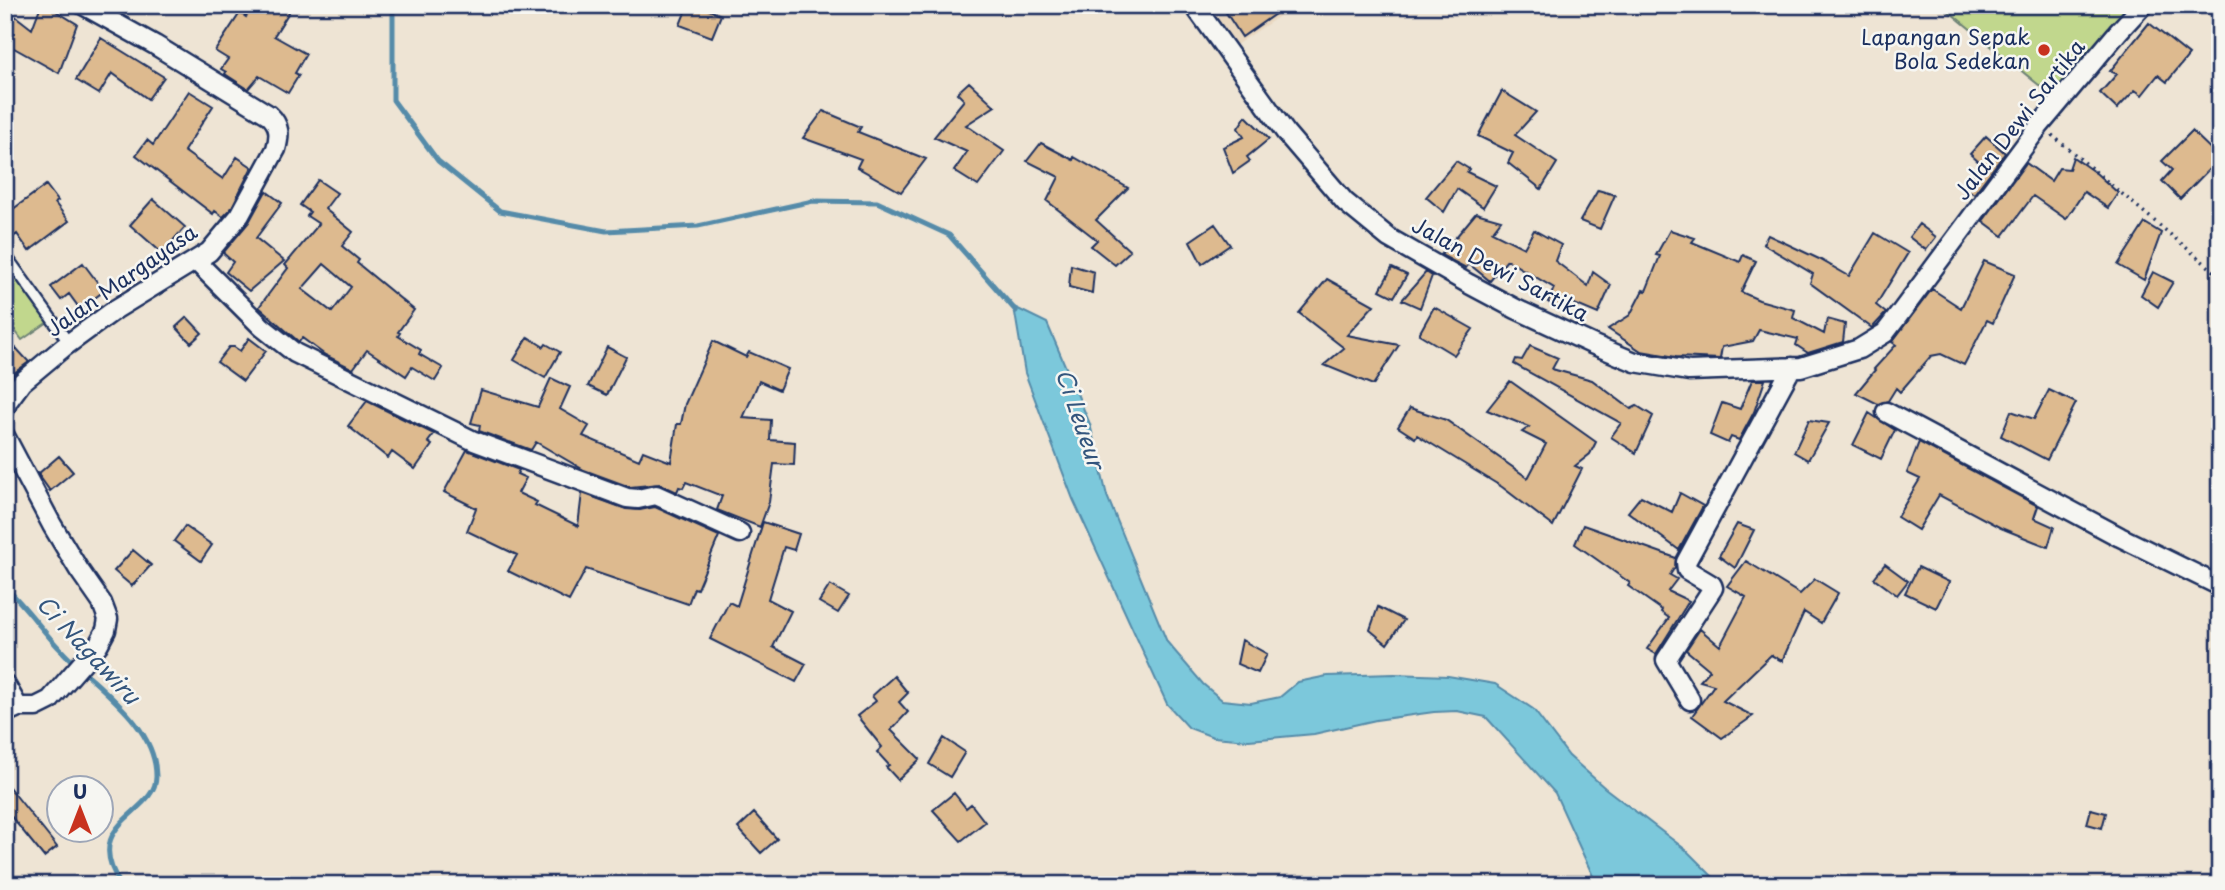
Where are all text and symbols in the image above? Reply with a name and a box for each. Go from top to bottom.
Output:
place label: Lapangan Sepak Bola Sedekan [1861,20,2030,76]
street label: Jalan Dewi Sartika [1945,31,2092,206]
marker: Lapangan Sepak Bola Sedekan [2036,42,2052,58]
street label: Jalan Dewi Sartika [1407,208,1596,329]
street label: Jalan Margayasa [39,215,203,343]
water label: Ci Leueur [1048,364,1116,476]
water label: Ci Nagawiru [29,586,150,713]
north arrow [46,774,116,844]
text: U [73,777,87,805]

